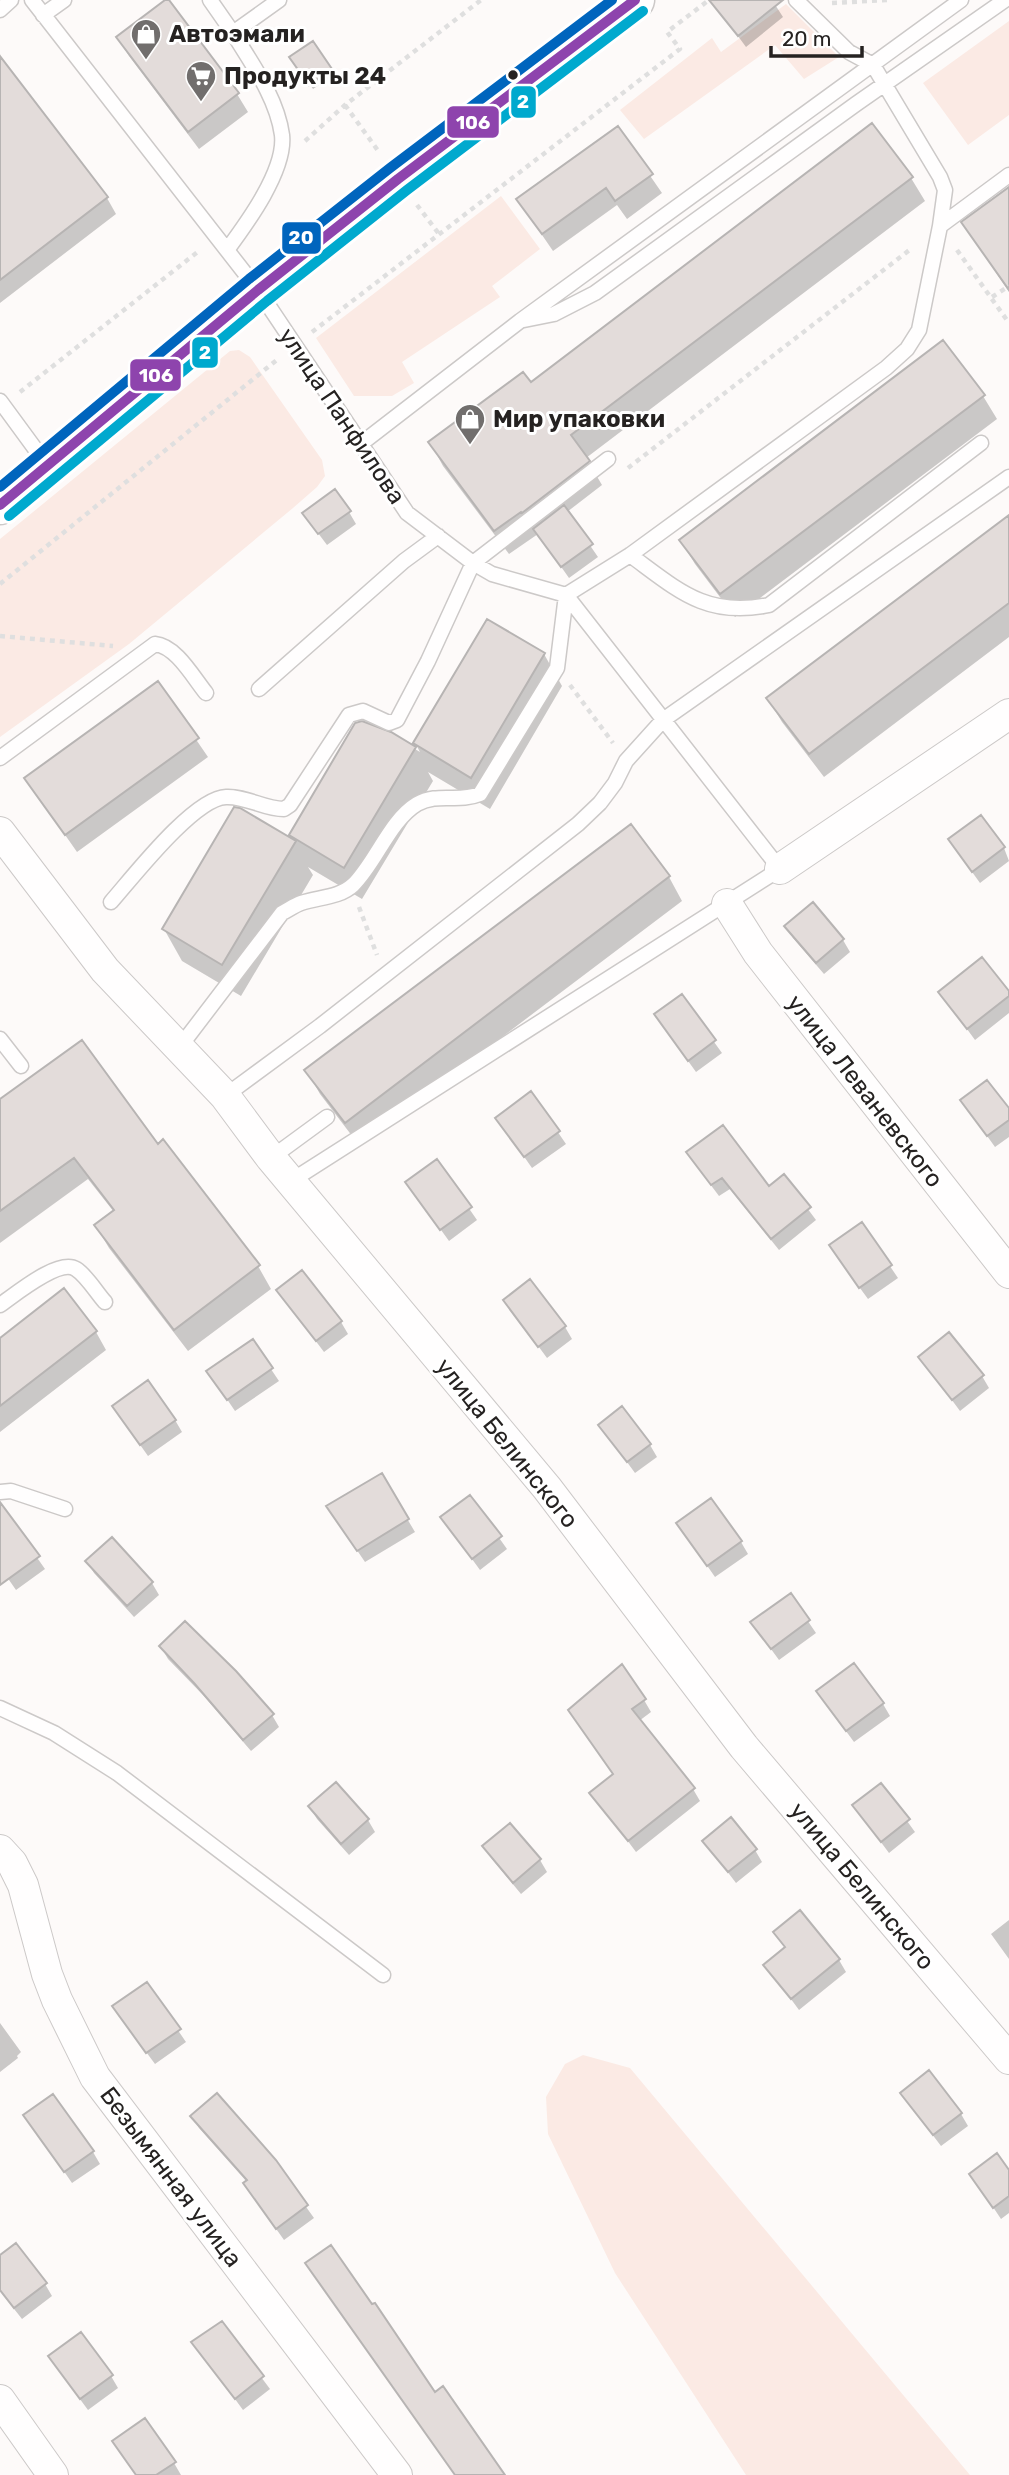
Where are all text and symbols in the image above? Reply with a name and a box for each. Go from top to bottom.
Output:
scale bar [771,14,862,58]
shop icon: Автоэмали [129,17,163,61]
place label: Автоэмали [169,20,305,48]
text: 20 m [782,26,831,51]
supermarket icon: Продукты 24 [184,59,218,103]
place label: Продукты 24 [224,62,386,90]
unlabelled marker [506,68,520,82]
line badge: 2 [510,85,537,119]
text: 2 [517,90,529,113]
line badge: 106 [446,105,500,139]
text: 106 [456,111,490,134]
line badge: 20 [281,221,322,255]
text: 20 [288,226,314,249]
street label: улица Панфилова [273,323,411,509]
line badge: 2 [191,336,219,369]
text: 2 [199,341,211,364]
line badge: 106 [129,358,182,392]
text: 106 [139,364,173,387]
shop icon: Мир упаковки [453,402,487,446]
place label: Мир упаковки [493,405,665,433]
street label: улица Леваневского [781,989,949,1193]
street label: улица Белинского [430,1353,584,1533]
street label: улица Белинского [784,1797,940,1975]
street label: Безымянная улица [94,2082,248,2272]

